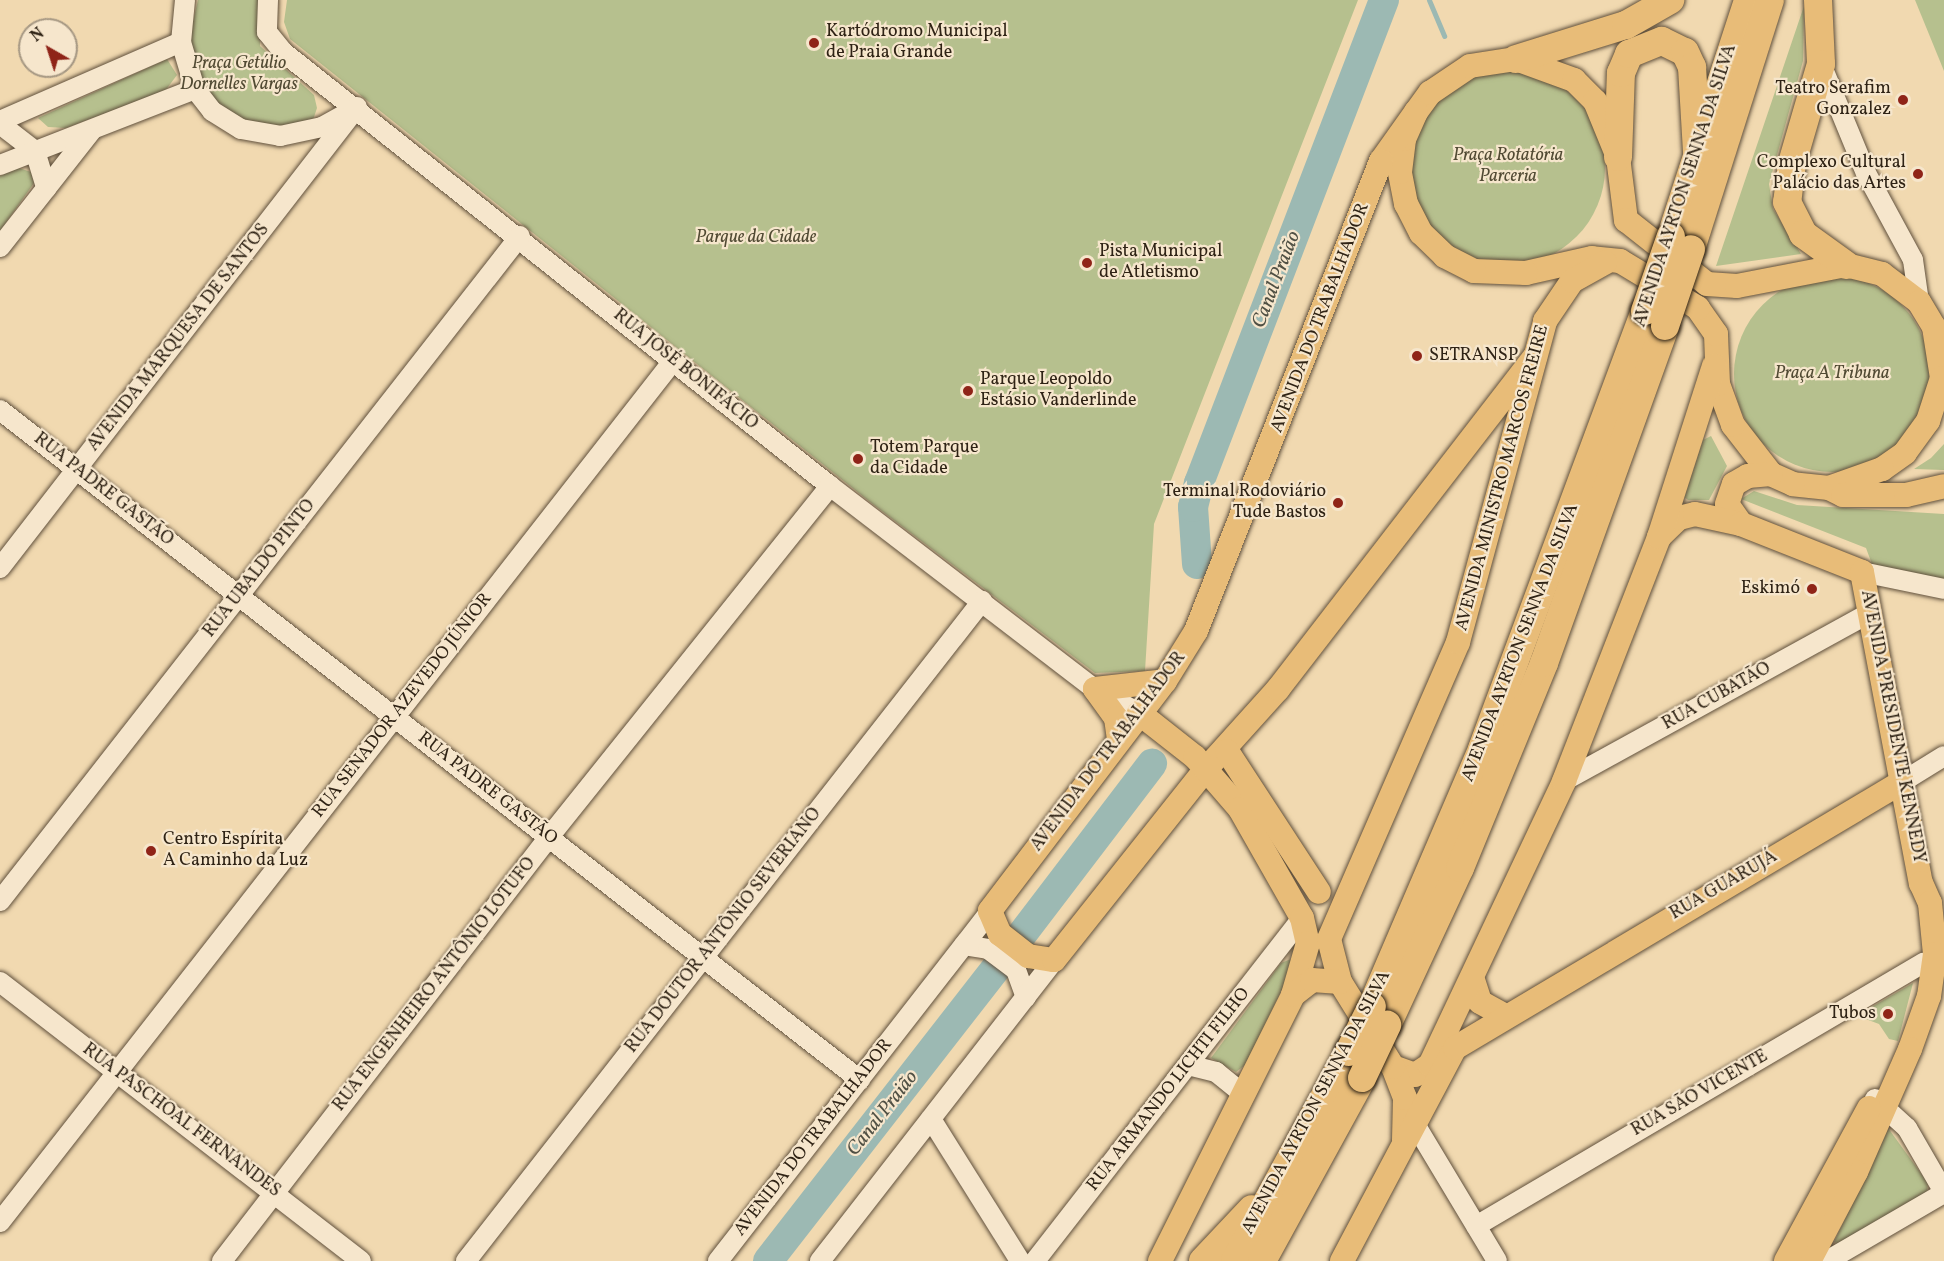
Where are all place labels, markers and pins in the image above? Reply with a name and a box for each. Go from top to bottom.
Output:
place label: Kartódromo Municipal de Praia Grande [826,22,1008,64]
marker: Kartódromo Municipal de Praia Grande [807,36,821,50]
place label: Teatro Serafim Gonzalez [1775,79,1891,122]
marker: Teatro Serafim Gonzalez [1896,93,1910,107]
place label: Complexo Cultural Palácio das Artes [1757,153,1906,195]
marker: Complexo Cultural Palácio das Artes [1911,167,1925,181]
place label: Pista Municipal de Atletismo [1099,242,1222,284]
marker: Pista Municipal de Atletismo [1080,256,1094,270]
place label: SETRANSP [1429,345,1518,367]
marker: SETRANSP [1410,349,1424,363]
place label: Parque Leopoldo Estásio Vanderlinde [980,370,1137,412]
marker: Parque Leopoldo Estásio Vanderlinde [961,384,975,398]
place label: Totem Parque da Cidade [870,438,979,480]
marker: Totem Parque da Cidade [851,452,865,466]
place label: Terminal Rodoviário Tude Bastos [1163,482,1326,524]
marker: Terminal Rodoviário Tude Bastos [1331,496,1345,510]
place label: Eskimó [1741,578,1800,600]
marker: Eskimó [1805,582,1819,596]
place label: Centro Espírita A Caminho da Luz [163,830,308,872]
marker: Centro Espírita A Caminho da Luz [144,844,158,858]
place label: Tubos [1829,1003,1876,1025]
marker: Tubos [1881,1007,1895,1021]

